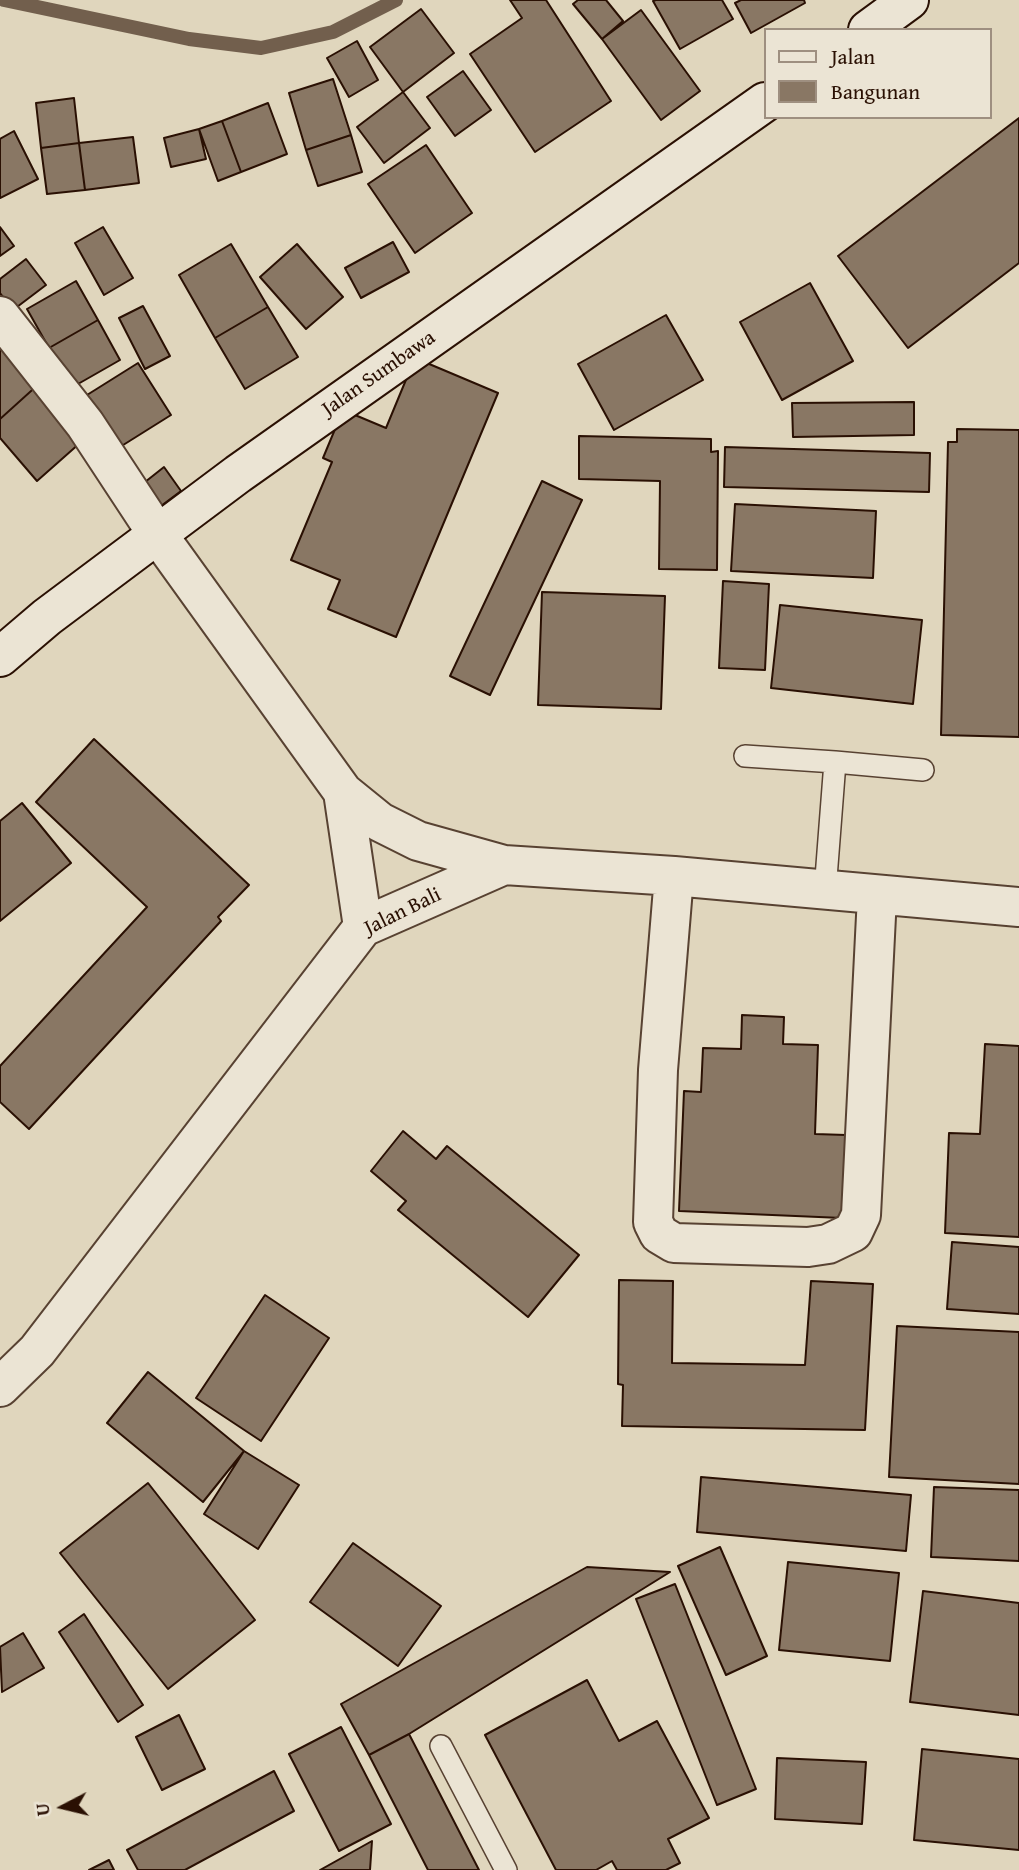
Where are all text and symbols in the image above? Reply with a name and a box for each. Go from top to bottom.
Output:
legend [764,28,991,119]
text: Jalan [831,41,875,72]
text: Bangunan [831,76,920,107]
street label: Jalan Sumbawa [317,326,441,422]
street label: Jalan Bali [360,883,446,941]
north arrow [28,1772,98,1842]
text: U [27,1802,57,1818]

